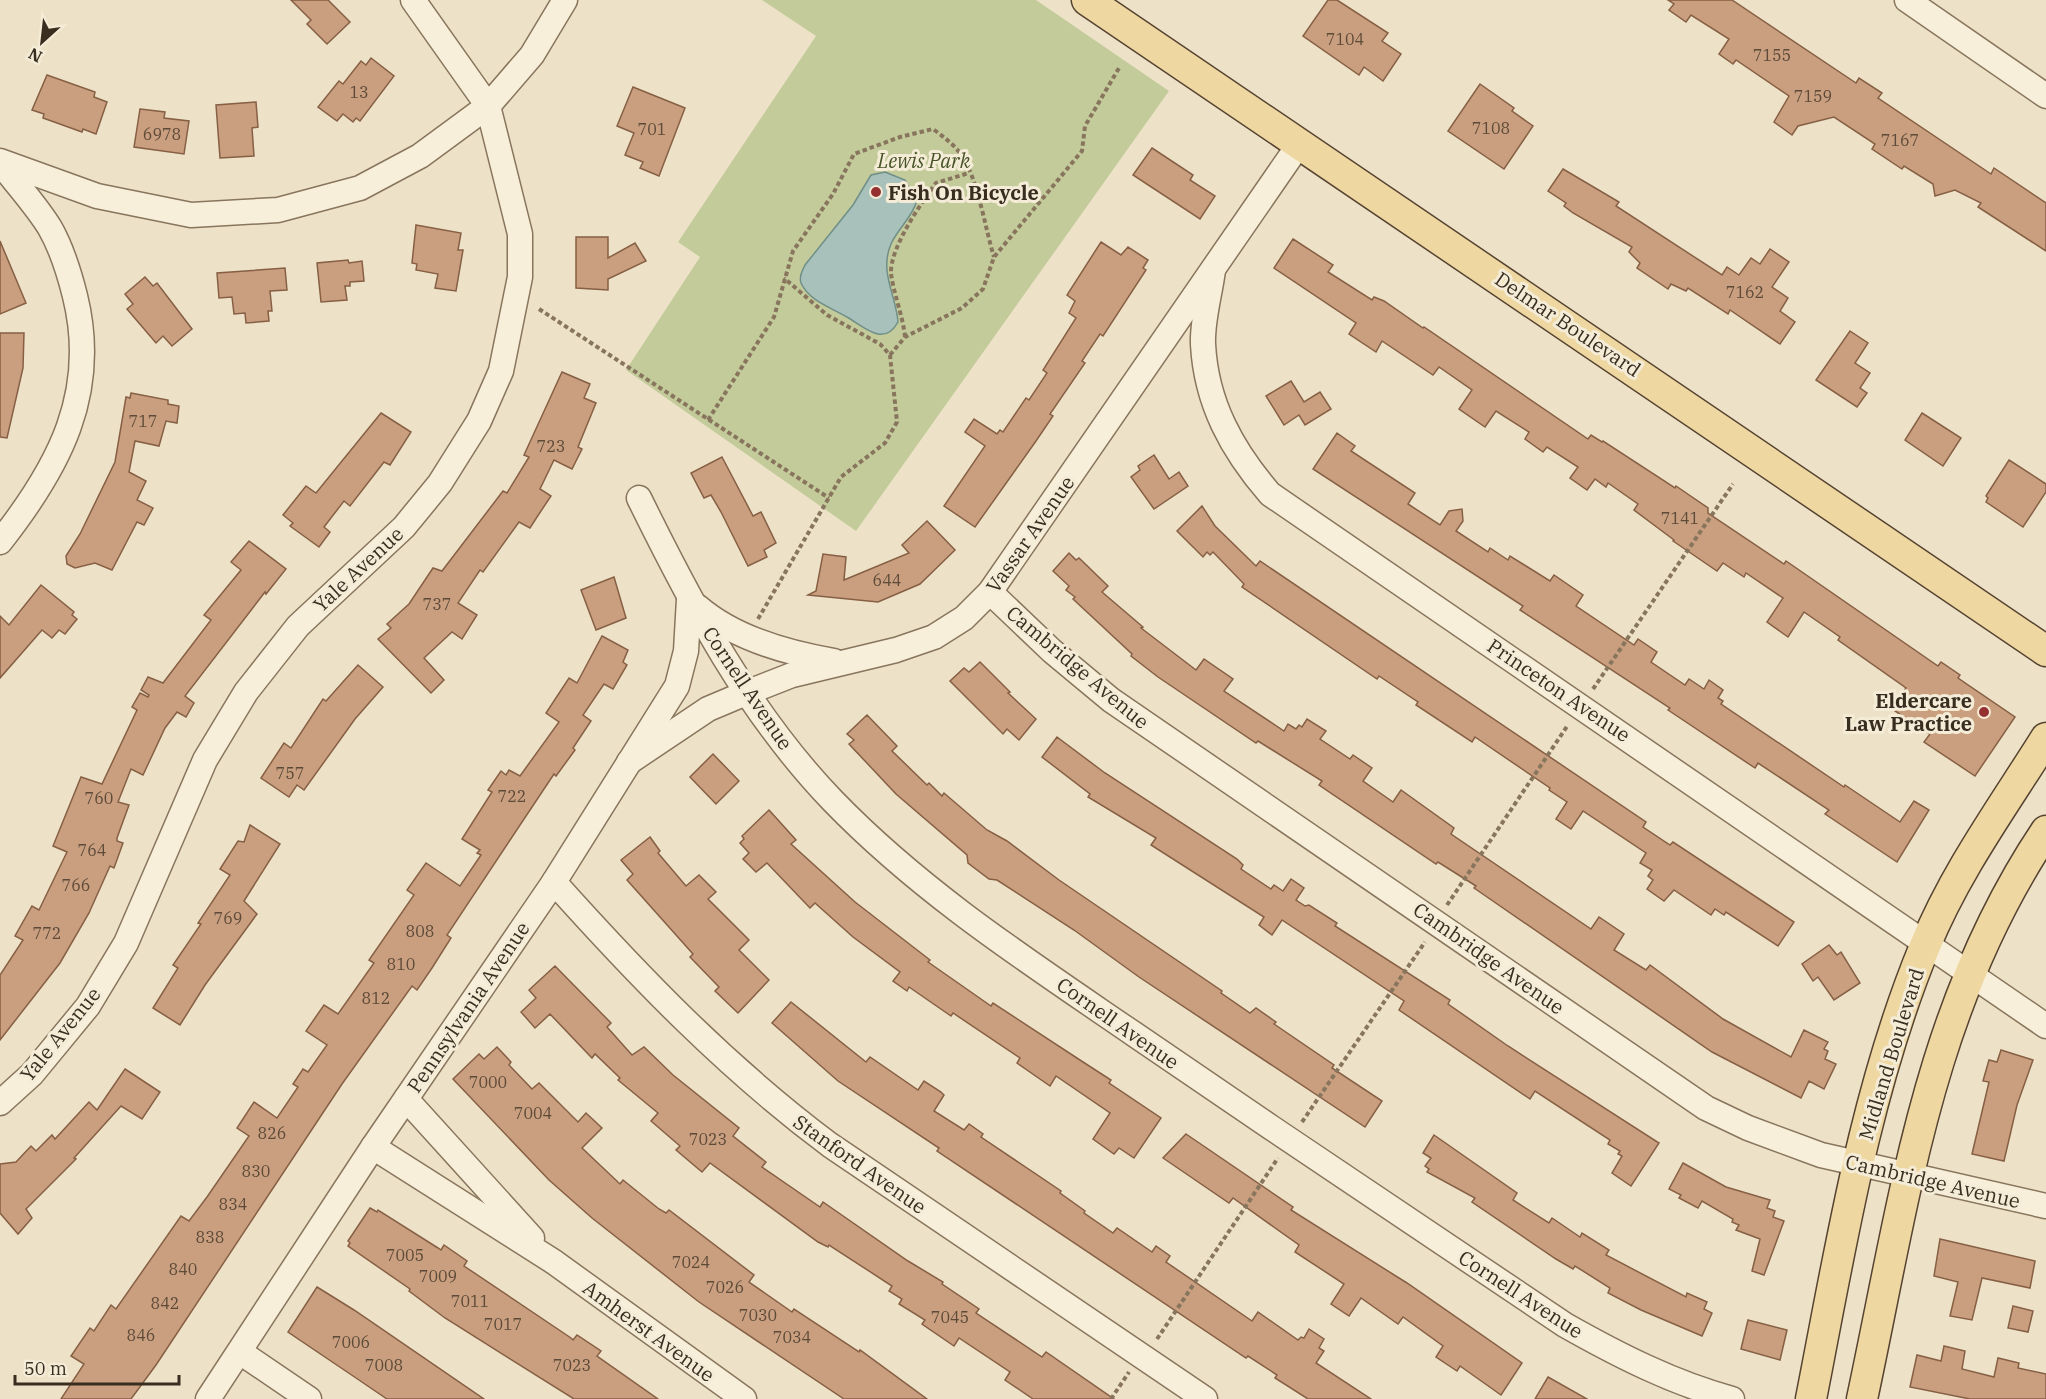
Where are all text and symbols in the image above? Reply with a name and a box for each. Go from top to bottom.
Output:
north arrow [12,12,72,72]
house number: 7104 [1326,29,1364,49]
text: N [25,44,45,67]
house number: 7155 [1753,45,1791,65]
house number: 13 [349,82,369,102]
house number: 7159 [1794,86,1832,106]
house number: 7108 [1472,118,1510,138]
house number: 701 [638,119,666,139]
house number: 6978 [143,124,181,144]
house number: 7167 [1881,130,1919,150]
park label: Lewis Park [877,147,971,174]
place label: Fish On Bicycle [888,179,1039,206]
marker: Fish On Bicycle [869,185,883,199]
street label: Delmar Boulevard [1490,265,1646,383]
house number: 7162 [1726,282,1764,302]
house number: 717 [129,411,157,431]
house number: 723 [537,436,565,456]
street label: Vassar Avenue [980,470,1080,598]
house number: 7141 [1661,508,1699,528]
street label: Yale Avenue [307,520,409,618]
house number: 644 [873,570,901,590]
house number: 737 [423,594,451,614]
street label: Cambridge Avenue [1001,599,1155,735]
street label: Cornell Avenue [697,621,799,755]
street label: Princeton Avenue [1482,632,1636,748]
place label: Eldercare Law Practice [1845,687,1972,737]
marker: Eldercare Law Practice [1977,705,1991,719]
house number: 757 [276,763,304,783]
house number: 722 [498,786,526,806]
house number: 760 [85,788,113,808]
house number: 764 [78,840,106,860]
house number: 766 [62,875,90,895]
street label: Cambridge Avenue [1408,896,1570,1020]
house number: 769 [214,908,242,928]
street label: Pennsylvania Avenue [401,916,535,1098]
house number: 808 [406,921,434,941]
house number: 772 [33,923,61,943]
house number: 810 [387,954,415,974]
street label: Midland Boulevard [1852,965,1930,1143]
street label: Cornell Avenue [1052,971,1184,1075]
street label: Yale Avenue [14,981,106,1087]
house number: 812 [362,988,390,1008]
house number: 7000 [469,1072,507,1092]
house number: 7004 [514,1103,552,1123]
street label: Stanford Avenue [788,1108,932,1220]
house number: 826 [258,1123,286,1143]
house number: 7023 [689,1129,727,1149]
street label: Cambridge Avenue [1843,1148,2023,1214]
house number: 830 [242,1161,270,1181]
house number: 834 [219,1194,247,1214]
house number: 838 [196,1227,224,1247]
street label: Cornell Avenue [1454,1244,1588,1344]
house number: 7005 [386,1245,424,1265]
house number: 7024 [672,1252,710,1272]
house number: 840 [169,1259,197,1279]
house number: 7009 [419,1266,457,1286]
street label: Amherst Avenue [578,1274,720,1388]
house number: 7026 [706,1277,744,1297]
house number: 7011 [451,1291,489,1311]
house number: 842 [151,1293,179,1313]
house number: 7030 [739,1305,777,1325]
house number: 7045 [931,1307,969,1327]
house number: 7017 [484,1314,522,1334]
house number: 846 [127,1325,155,1345]
house number: 7034 [773,1327,811,1347]
house number: 7006 [332,1332,370,1352]
scale bar [15,1348,178,1386]
house number: 7008 [365,1355,403,1375]
house number: 7023 [553,1355,591,1375]
text: 50 m [24,1357,67,1380]

